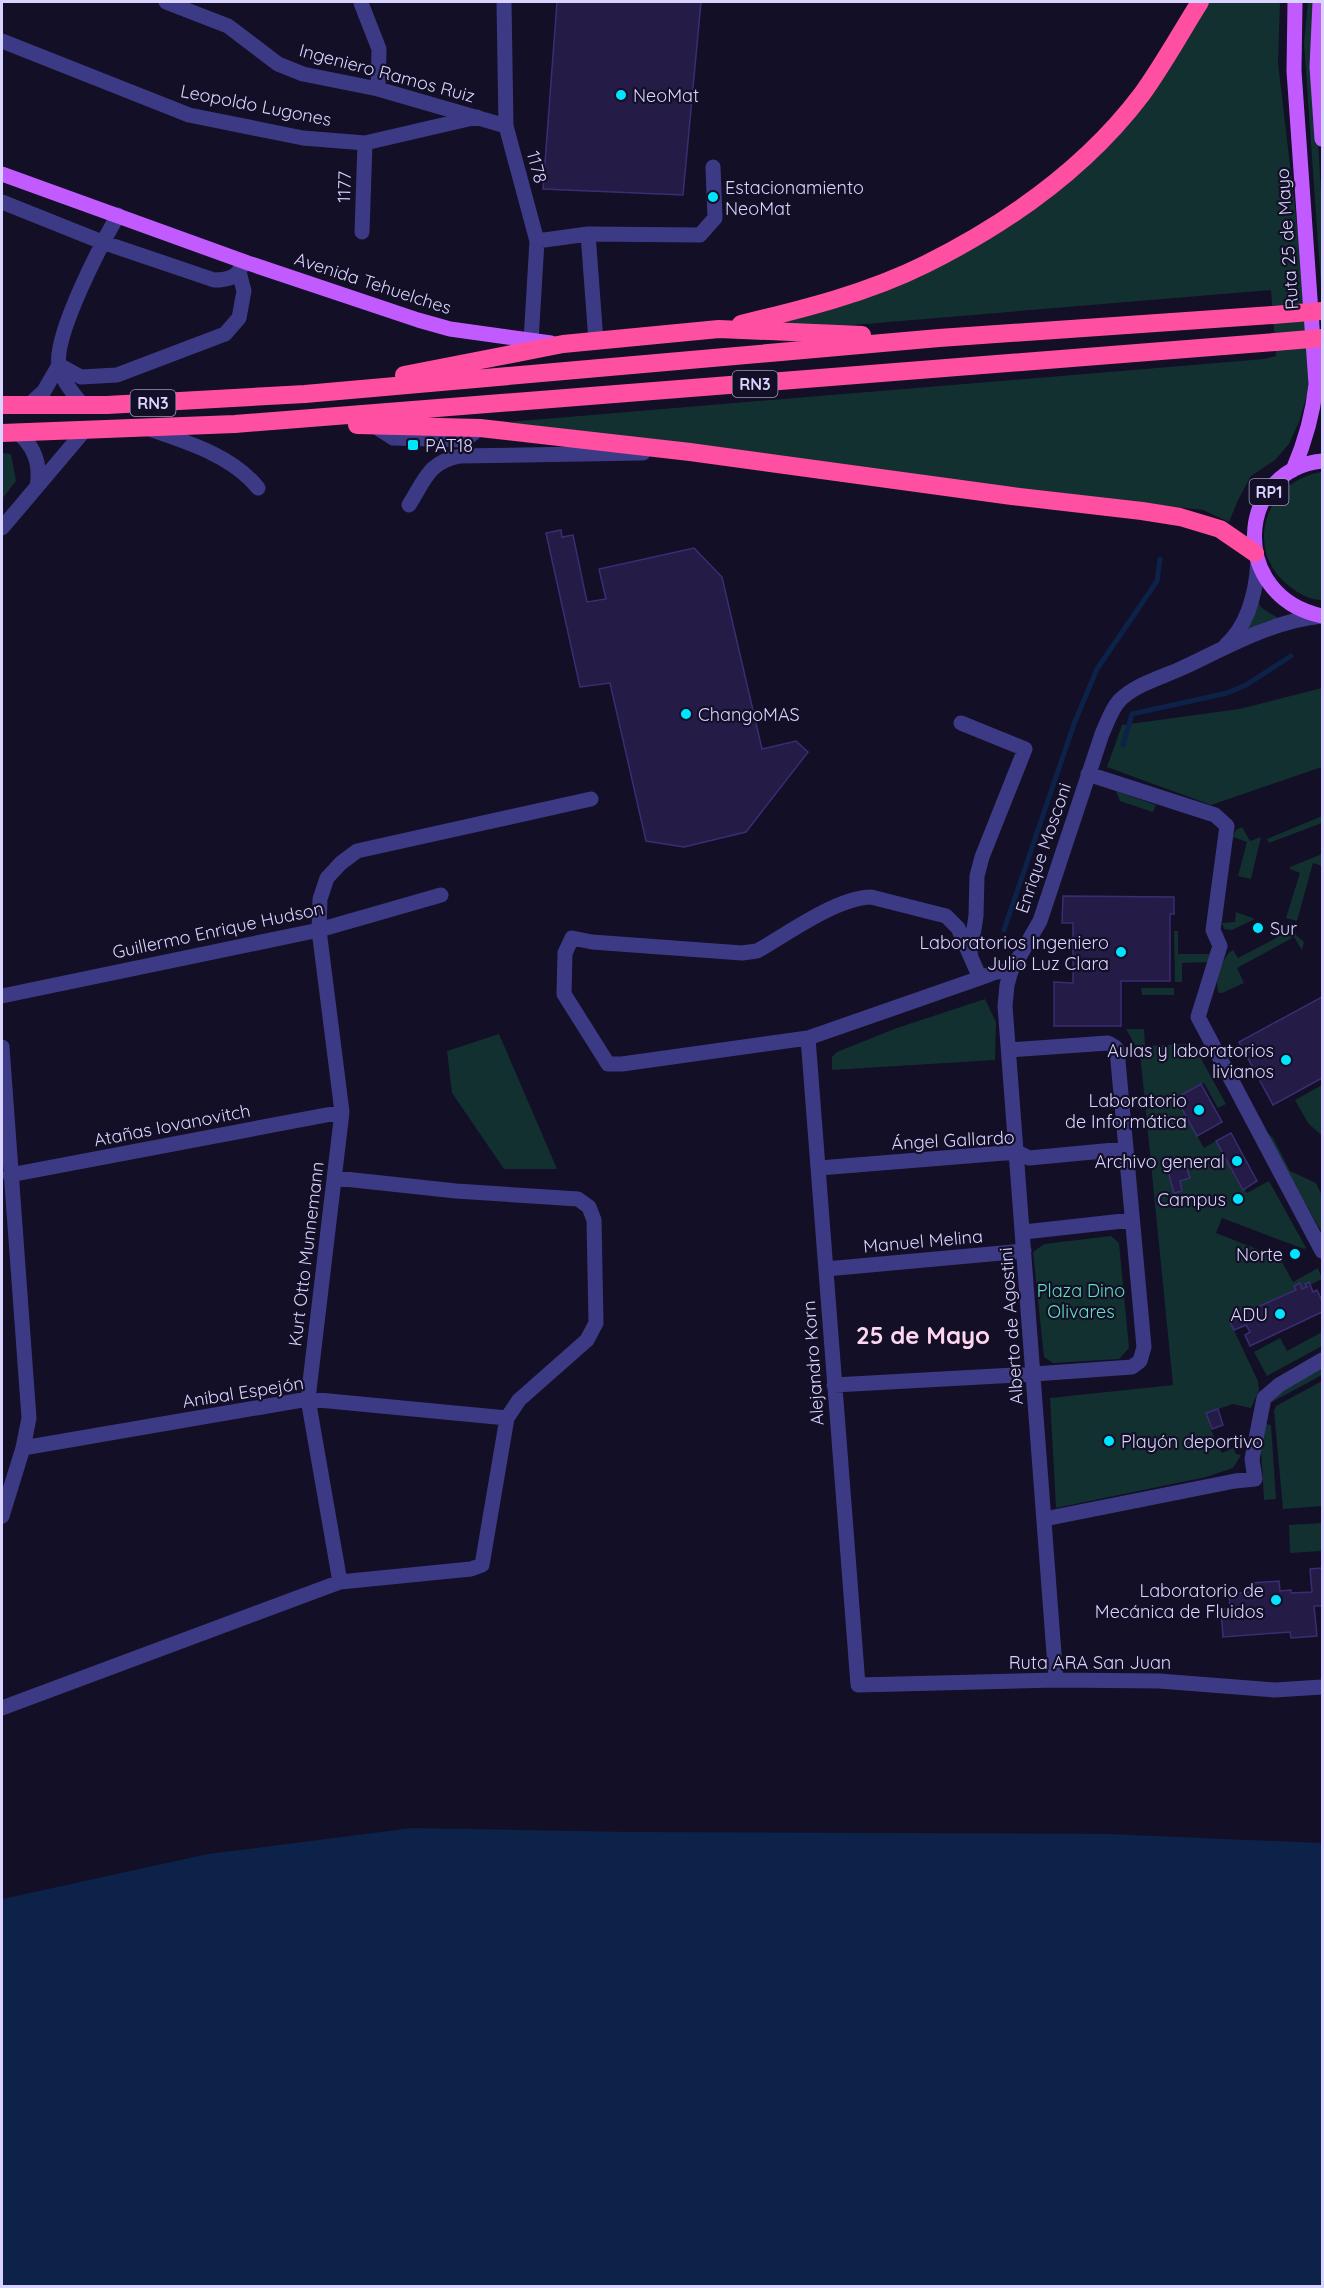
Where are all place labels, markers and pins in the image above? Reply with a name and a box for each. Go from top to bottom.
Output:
place label: NeoMat [633,84,699,107]
marker: NeoMat [614,88,628,102]
place label: Estacionamiento NeoMat [725,176,864,220]
marker: Estacionamiento NeoMat [706,190,720,204]
place label: PAT18 [425,434,473,457]
marker: PAT18 [406,438,420,452]
place label: ChangoMAS [698,703,800,726]
marker: ChangoMAS [679,707,693,721]
place label: Sur [1270,917,1297,940]
marker: Sur [1251,921,1265,935]
place label: Laboratorios Ingeniero Julio Luz Clara [919,931,1109,975]
marker: Laboratorios Ingeniero Julio Luz Clara [1114,945,1128,959]
place label: Aulas y laboratorios livianos [1107,1039,1274,1083]
marker: Aulas y laboratorios livianos [1279,1053,1293,1067]
place label: Laboratorio de Informática [1065,1089,1187,1133]
marker: Laboratorio de Informática [1192,1103,1206,1117]
place label: Archivo general [1095,1150,1225,1173]
marker: Archivo general [1230,1154,1244,1168]
place label: Campus [1157,1188,1226,1211]
marker: Campus [1231,1192,1245,1206]
place label: Norte [1236,1243,1283,1266]
marker: Norte [1288,1247,1302,1261]
place label: ADU [1231,1303,1268,1326]
marker: ADU [1273,1307,1287,1321]
place label: Playón deportivo [1121,1430,1263,1453]
marker: Playón deportivo [1102,1434,1116,1448]
place label: Laboratorio de Mecánica de Fluidos [1095,1579,1264,1623]
marker: Laboratorio de Mecánica de Fluidos [1269,1593,1283,1607]

